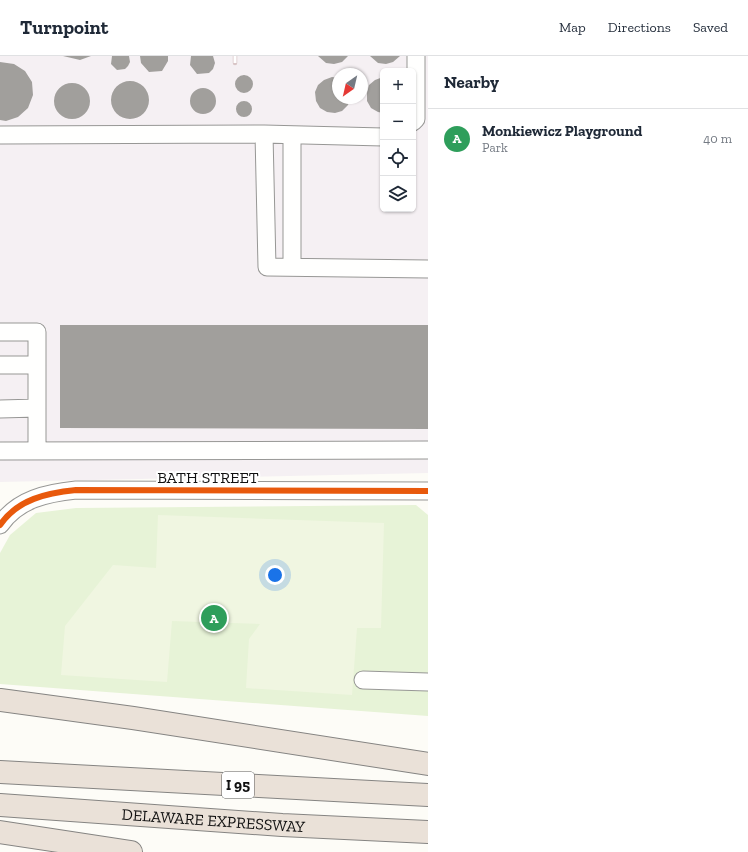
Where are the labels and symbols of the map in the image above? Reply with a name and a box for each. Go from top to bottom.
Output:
north arrow [332,68,368,104]
street label: BATH STREET [157,468,259,487]
your location [265,565,285,585]
pin: A [201,603,227,633]
road number: I 95 [222,772,254,798]
street label: DELAWARE EXPRESSWAY [121,805,306,836]

